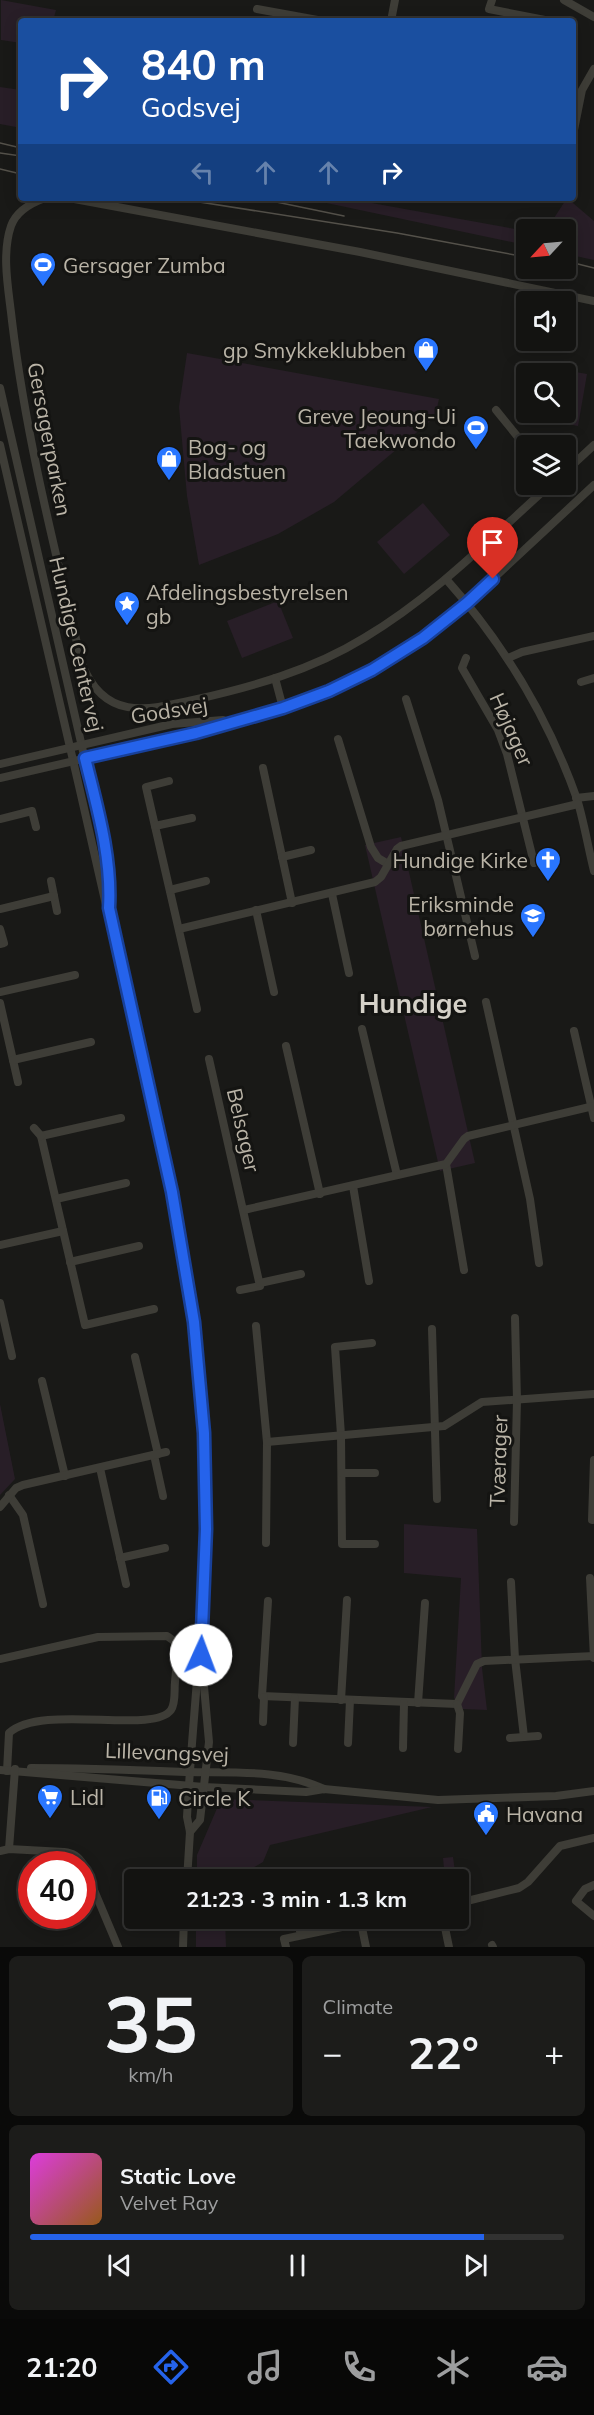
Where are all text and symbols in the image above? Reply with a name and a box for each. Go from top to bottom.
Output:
text: 840 m [141,38,266,91]
icon: right [42,42,120,120]
text: Godsvej [141,90,241,124]
icon: left [186,156,219,189]
icon: ahead [249,156,282,189]
icon: ahead [312,156,345,189]
icon: right [375,156,408,189]
north arrow [516,219,576,279]
map controls [516,219,576,495]
sports icon: Gersager Zumba [28,250,58,288]
place label: Gersager Zumba [63,252,226,278]
button: sound [516,291,576,351]
shop icon: gp Smykkeklubben [411,335,441,373]
place label: gp Smykkeklubben [223,337,406,363]
street label: Gersagerparken [22,360,78,518]
button: search [516,363,576,423]
place label: Greve Jeoung-Ui Taekwondo [297,403,456,453]
sports icon: Greve Jeoung-Ui Taekwondo [461,413,491,451]
place label: Bog- og Bladstuen [188,434,286,484]
button: layers [516,435,576,495]
shop icon: Bog- og Bladstuen [154,444,184,482]
pin [467,517,518,579]
icon: arrive [476,526,509,559]
street label: Hundige Centervej [44,554,110,734]
place label: Afdelingsbestyrelsen gb [146,579,349,629]
place icon: Afdelingsbestyrelsen gb [112,589,142,627]
street label: Højager [484,688,540,770]
street label: Godsvej [129,691,209,729]
church icon: Hundige Kirke [533,845,563,883]
place label: Hundige Kirke [392,847,528,873]
place label: Eriksminde børnehus [408,891,514,941]
school or university icon: Eriksminde børnehus [518,901,548,939]
district label: Hundige [359,986,467,1020]
street label: Belsager [222,1085,266,1175]
street label: Tværager [483,1414,513,1508]
position arrow [169,1623,233,1687]
street label: Lillevangsvej [105,1737,229,1767]
supermarket icon: Lidl [35,1782,65,1820]
fuel station icon: Circle K [144,1783,174,1821]
place label: Lidl [70,1784,104,1810]
place label: Circle K [178,1785,251,1811]
public building icon: Havana [471,1799,501,1837]
place label: Havana [506,1801,583,1827]
speed limit sign: 40 [18,1851,96,1929]
text: 21:23 · 3 min · 1.3 km [186,1885,407,1913]
text: 35 [104,1974,198,2072]
text: Climate [323,1994,393,2019]
text: 22° [408,2024,479,2080]
text: − [323,2032,342,2073]
text: + [544,2032,564,2073]
text: km/h [128,2062,173,2087]
text: Static Love [120,2162,236,2190]
text: Velvet Ray [120,2190,218,2215]
icon: previous [103,2249,136,2282]
icon: pause [281,2249,314,2282]
icon: next [459,2249,492,2282]
icon: directions [150,2346,192,2388]
icon: music [244,2346,286,2388]
icon: phone [338,2346,380,2388]
icon: climate [432,2346,474,2388]
icon: car [526,2346,568,2388]
text: 21:20 [26,2350,98,2384]

